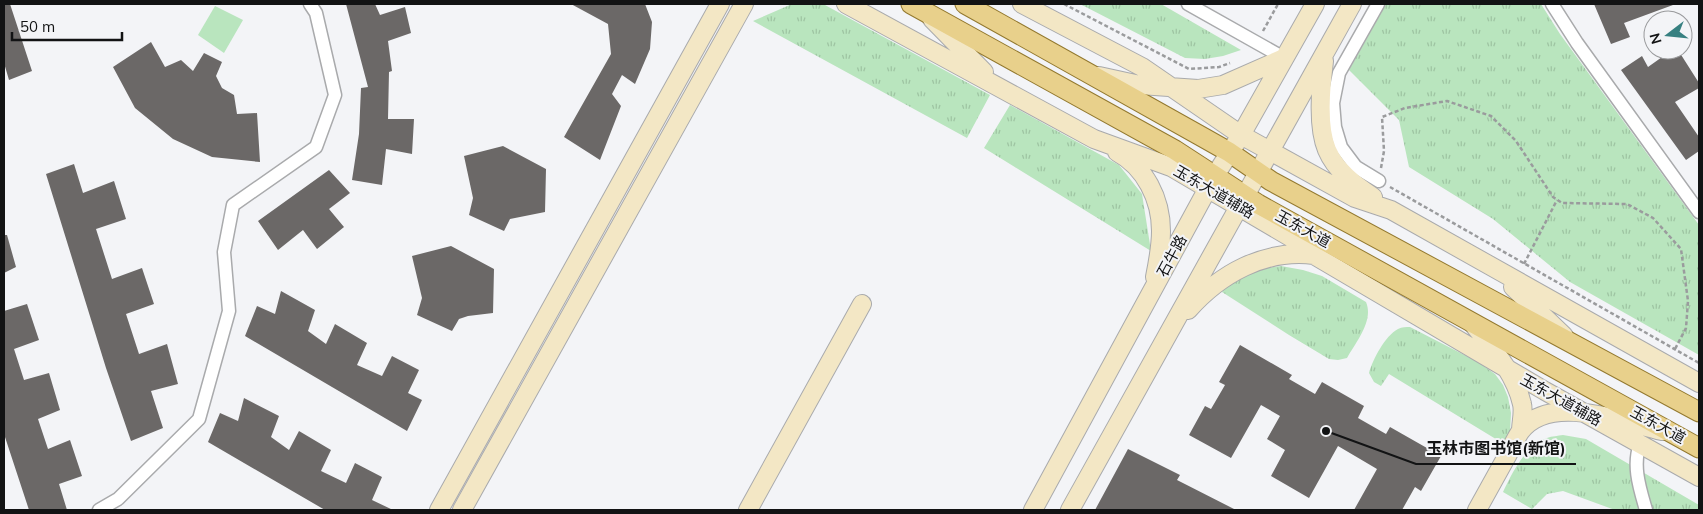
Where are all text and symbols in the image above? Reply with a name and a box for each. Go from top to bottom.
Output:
scale bar [12,10,122,42]
north arrow [1643,10,1693,60]
text: 50 m [20,17,55,36]
text: N [1645,31,1666,46]
street label: 玉东大道辅路 [1171,161,1258,222]
street label: 玉东大道 [1272,206,1334,251]
street label: 石牛路 [1153,231,1191,280]
street label: 玉东大道辅路 [1517,369,1605,430]
street label: 玉东大道 [1627,402,1689,447]
callout: 玉林市图书馆(新馆) [1416,433,1576,464]
text: 玉林市图书馆(新馆) [1426,438,1566,458]

